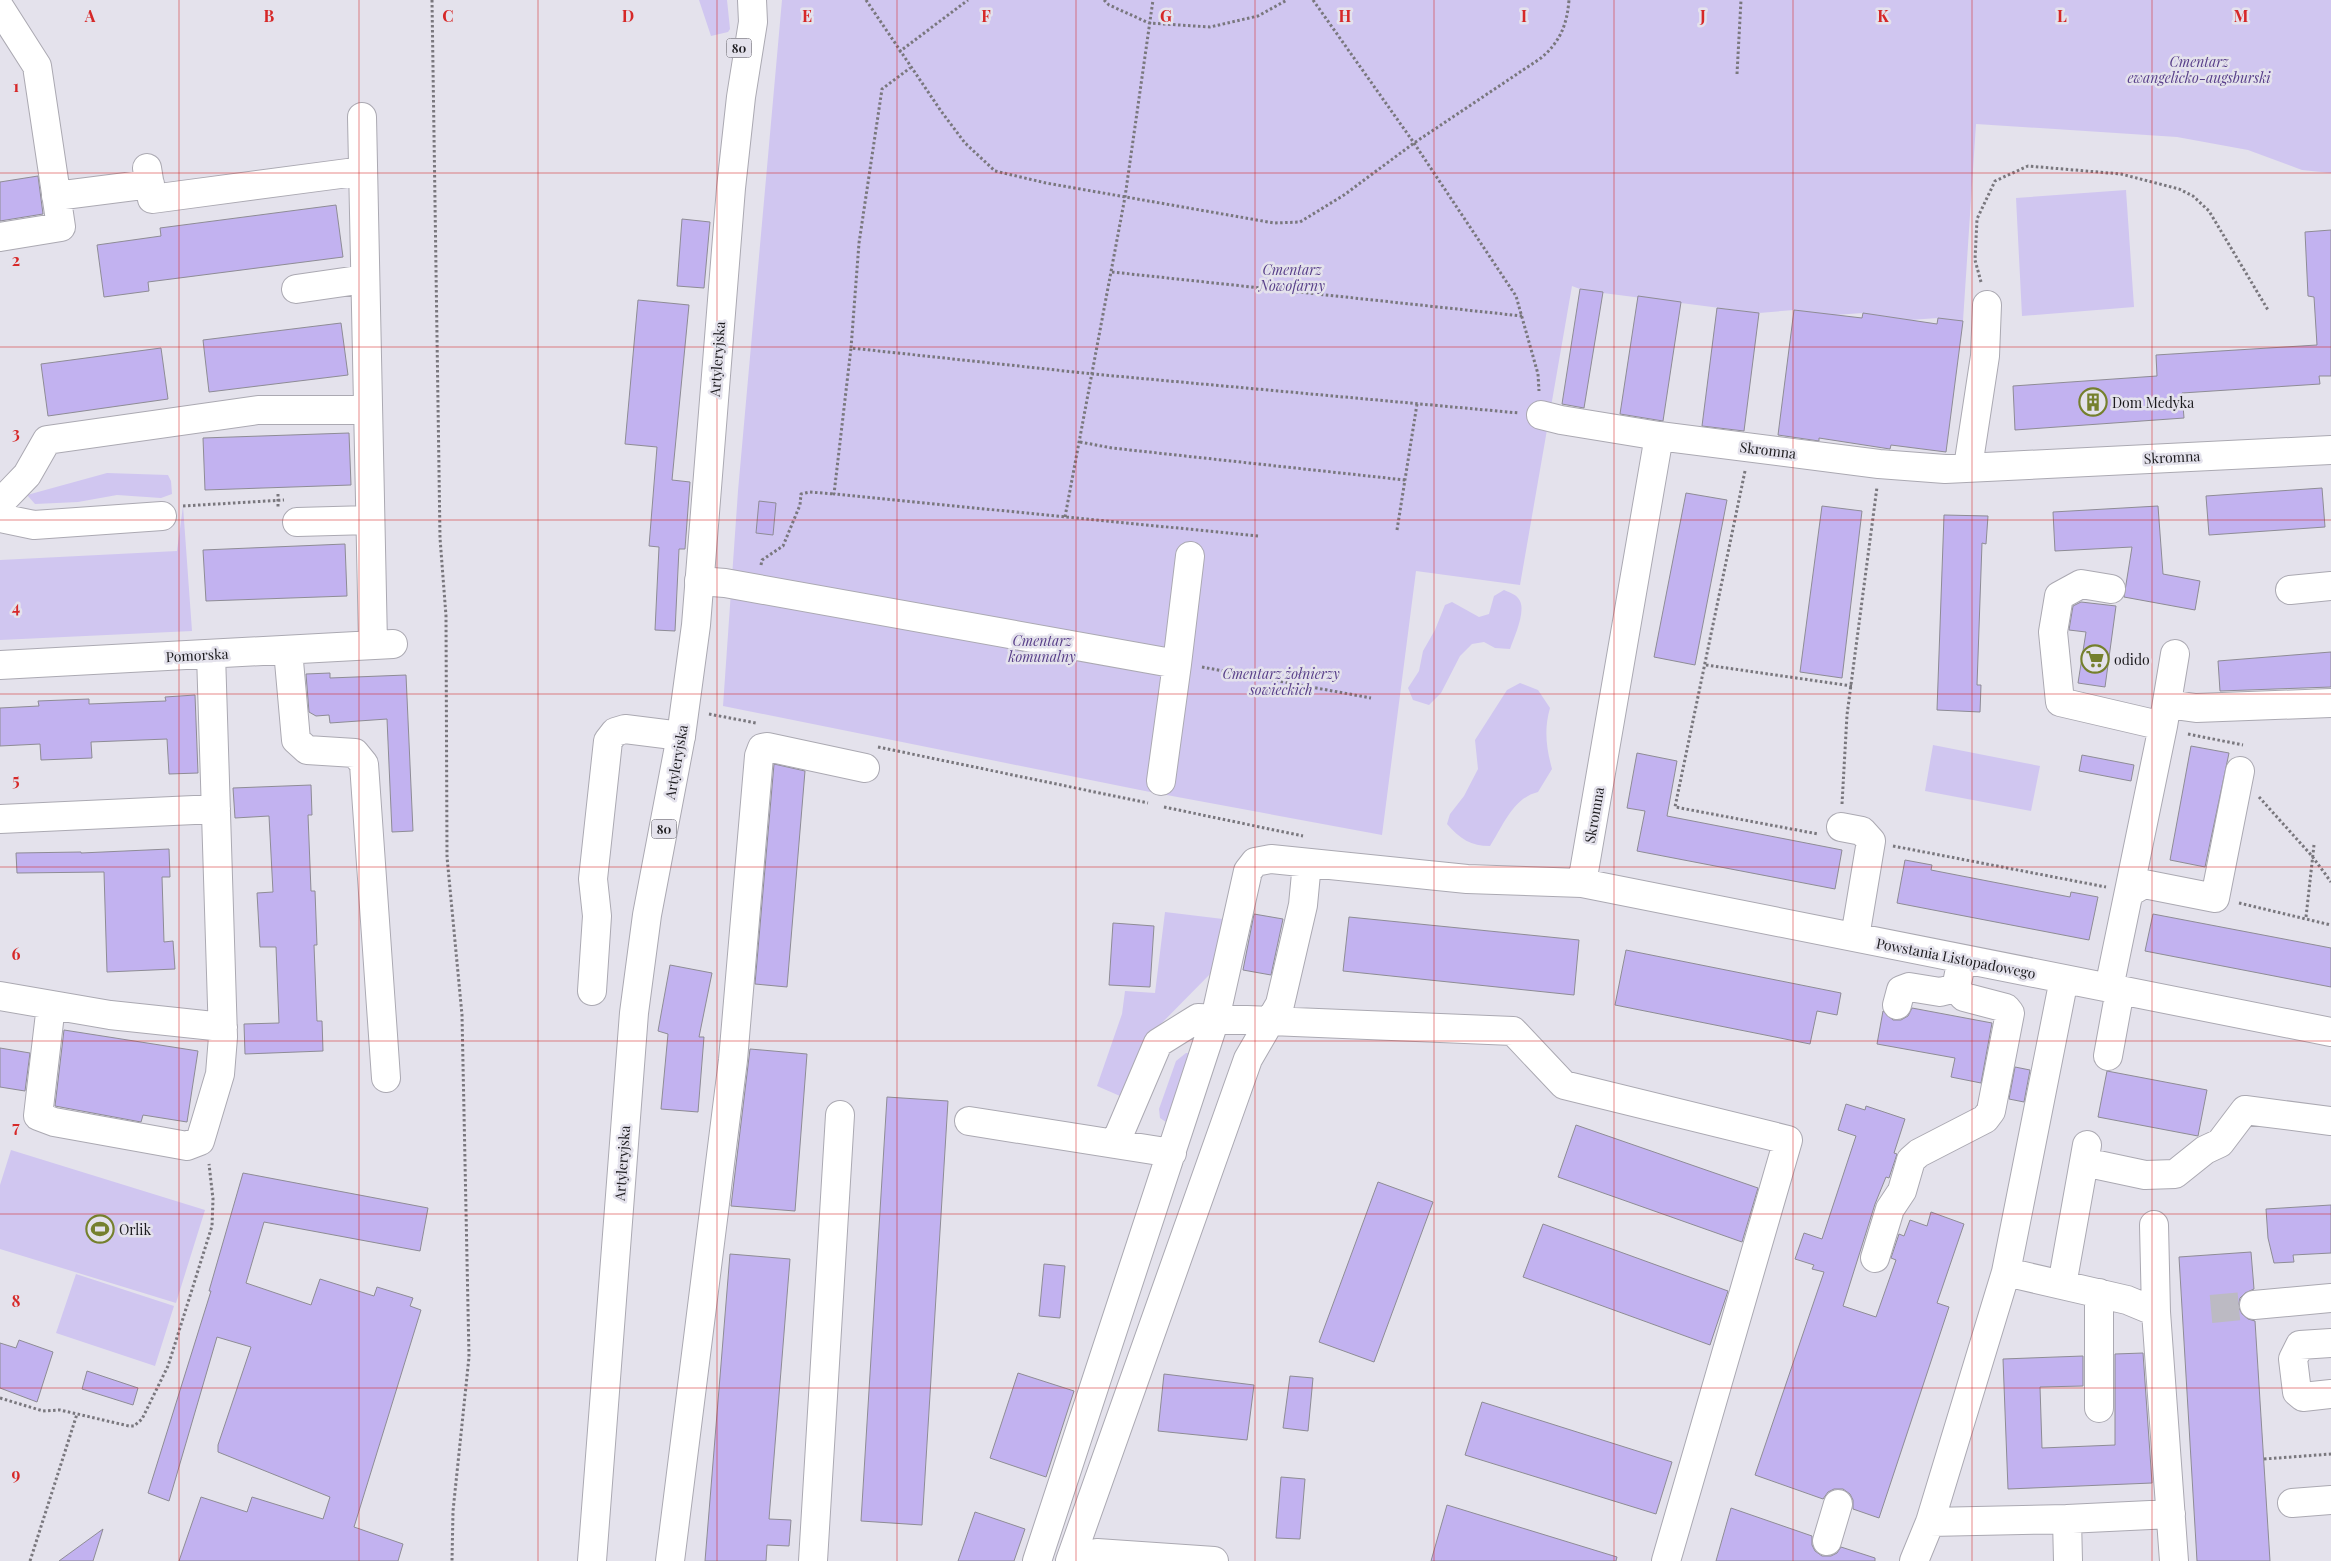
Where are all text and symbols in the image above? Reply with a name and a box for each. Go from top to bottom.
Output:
text: A [84,5,96,26]
text: B [264,5,275,26]
text: C [442,5,454,26]
text: D [622,5,634,26]
text: E [802,5,812,26]
text: F [981,5,991,26]
text: G [1160,5,1172,26]
text: H [1339,5,1352,26]
text: I [1521,5,1527,26]
text: J [1699,5,1706,26]
text: K [1877,5,1889,26]
text: L [2057,5,2067,26]
text: M [2234,5,2249,26]
road number: 80 [726,38,752,58]
park label: Cmentarz ewangelicko-augsburski [2127,52,2271,87]
text: 1 [13,75,19,96]
text: 2 [12,249,20,270]
park label: Cmentarz Nowofarny [1257,260,1325,295]
street label: Artyleryjska [705,321,729,398]
building icon: Dom Medyka [2078,387,2108,417]
place label: Dom Medyka [2112,393,2194,412]
text: 3 [12,422,20,443]
street label: Skromna [1739,437,1797,463]
street label: Skromna [2143,446,2201,468]
text: 4 [12,596,20,617]
park label: Cmentarz komunalny [1007,631,1076,666]
street label: Pomorska [165,644,229,666]
supermarket icon: odido [2080,644,2110,674]
place label: odido [2114,650,2150,669]
park label: Cmentarz żołnierzy sowieckich [1222,664,1340,699]
street label: Artyleryjska [660,723,692,802]
text: 5 [12,769,20,790]
street label: Skromna [1580,785,1608,845]
road number: 80 [652,820,676,839]
street label: Powstania Listopadowego [1875,933,2038,983]
text: 6 [12,943,21,964]
text: 7 [12,1116,20,1137]
street label: Artyleryjska [610,1125,634,1202]
sports icon: Orlik [85,1214,115,1244]
place label: Orlik [119,1220,151,1239]
text: 8 [12,1290,21,1311]
text: 9 [12,1463,21,1484]

